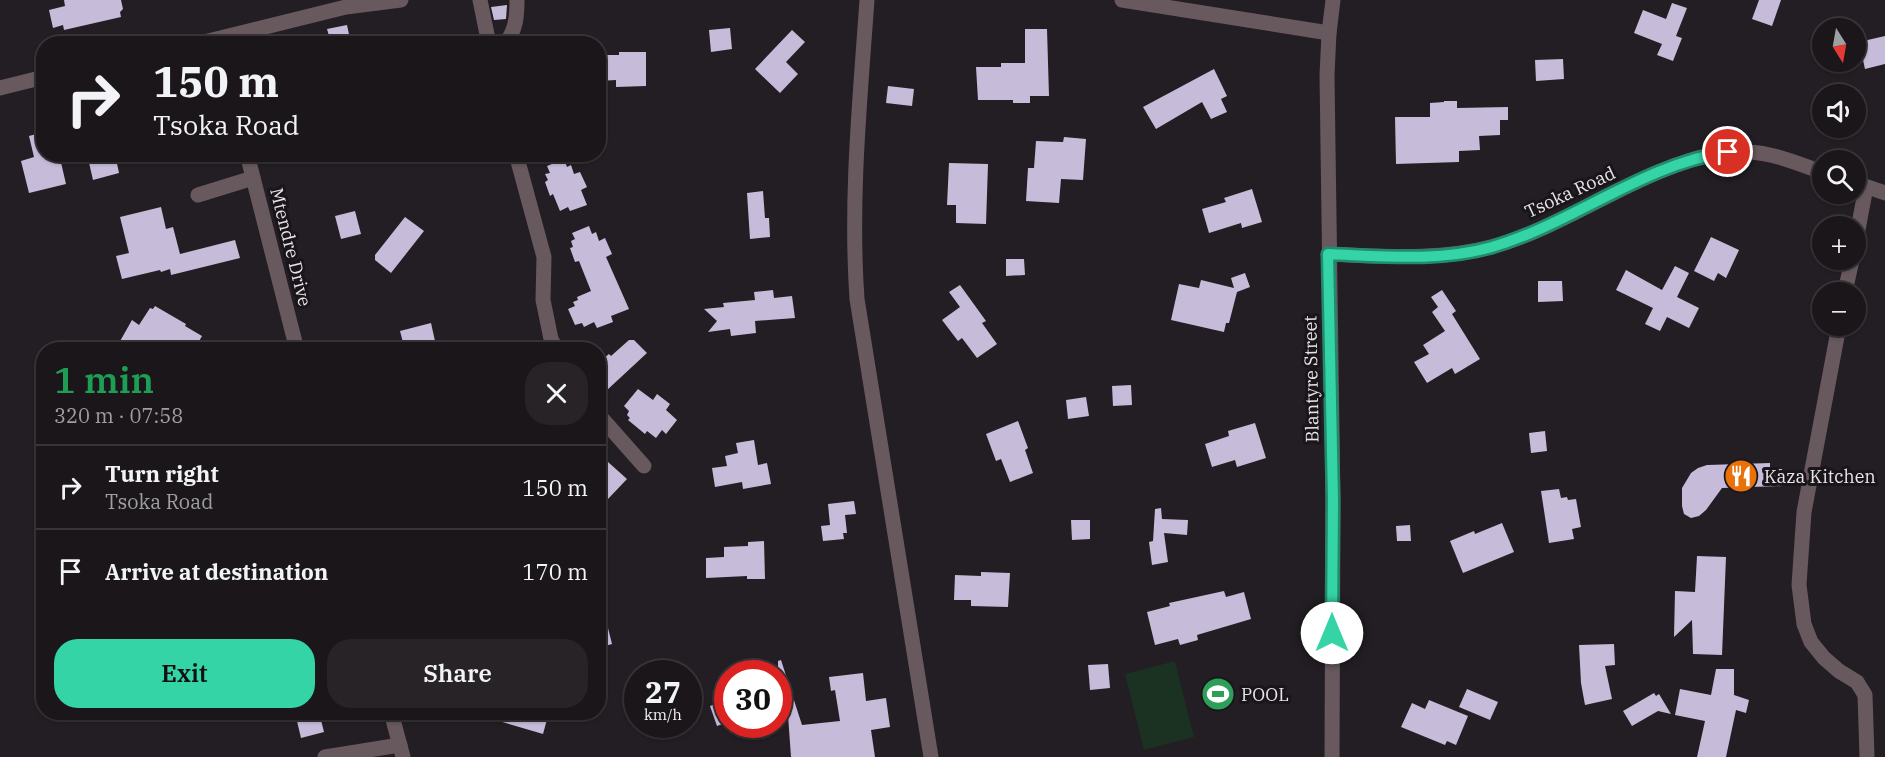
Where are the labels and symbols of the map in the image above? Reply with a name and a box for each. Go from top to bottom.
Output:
north arrow [1812,18,1866,72]
pin [1702,126,1753,177]
street label: Tsoka Road [1521,161,1619,223]
street label: Mtendre Drive [265,185,317,309]
street label: Blantyre Street [1298,315,1324,443]
restaurant icon: Kaza Kitchen [1723,458,1759,494]
place label: Kaza Kitchen [1764,465,1876,488]
position arrow [1300,601,1364,665]
speed limit sign: 30 [714,660,792,738]
sports icon: POOL [1200,676,1236,712]
place label: POOL [1241,683,1289,706]

